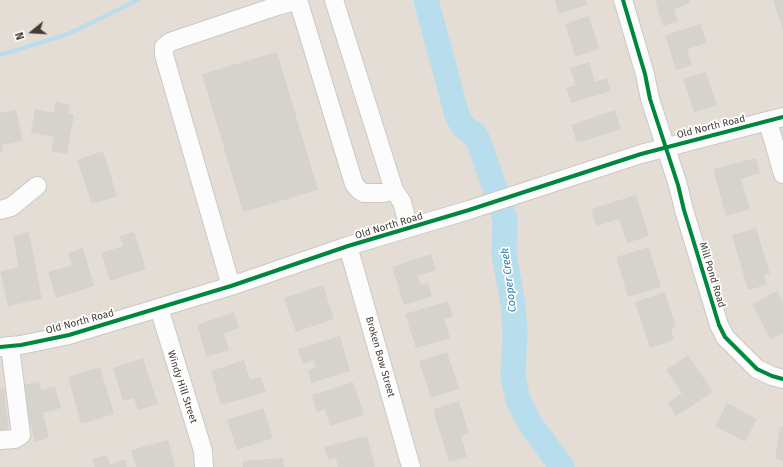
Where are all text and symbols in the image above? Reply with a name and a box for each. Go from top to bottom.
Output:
north arrow [12,12,52,52]
text: N [13,30,27,41]
street label: Old North Road [676,113,746,141]
street label: Old North Road [354,210,424,242]
street label: Mill Pond Road [696,241,728,309]
water label: Cooper Creek [498,247,520,313]
street label: Old North Road [45,307,115,337]
street label: Broken Bow Street [363,315,397,399]
street label: Windy Hill Street [165,349,199,425]

